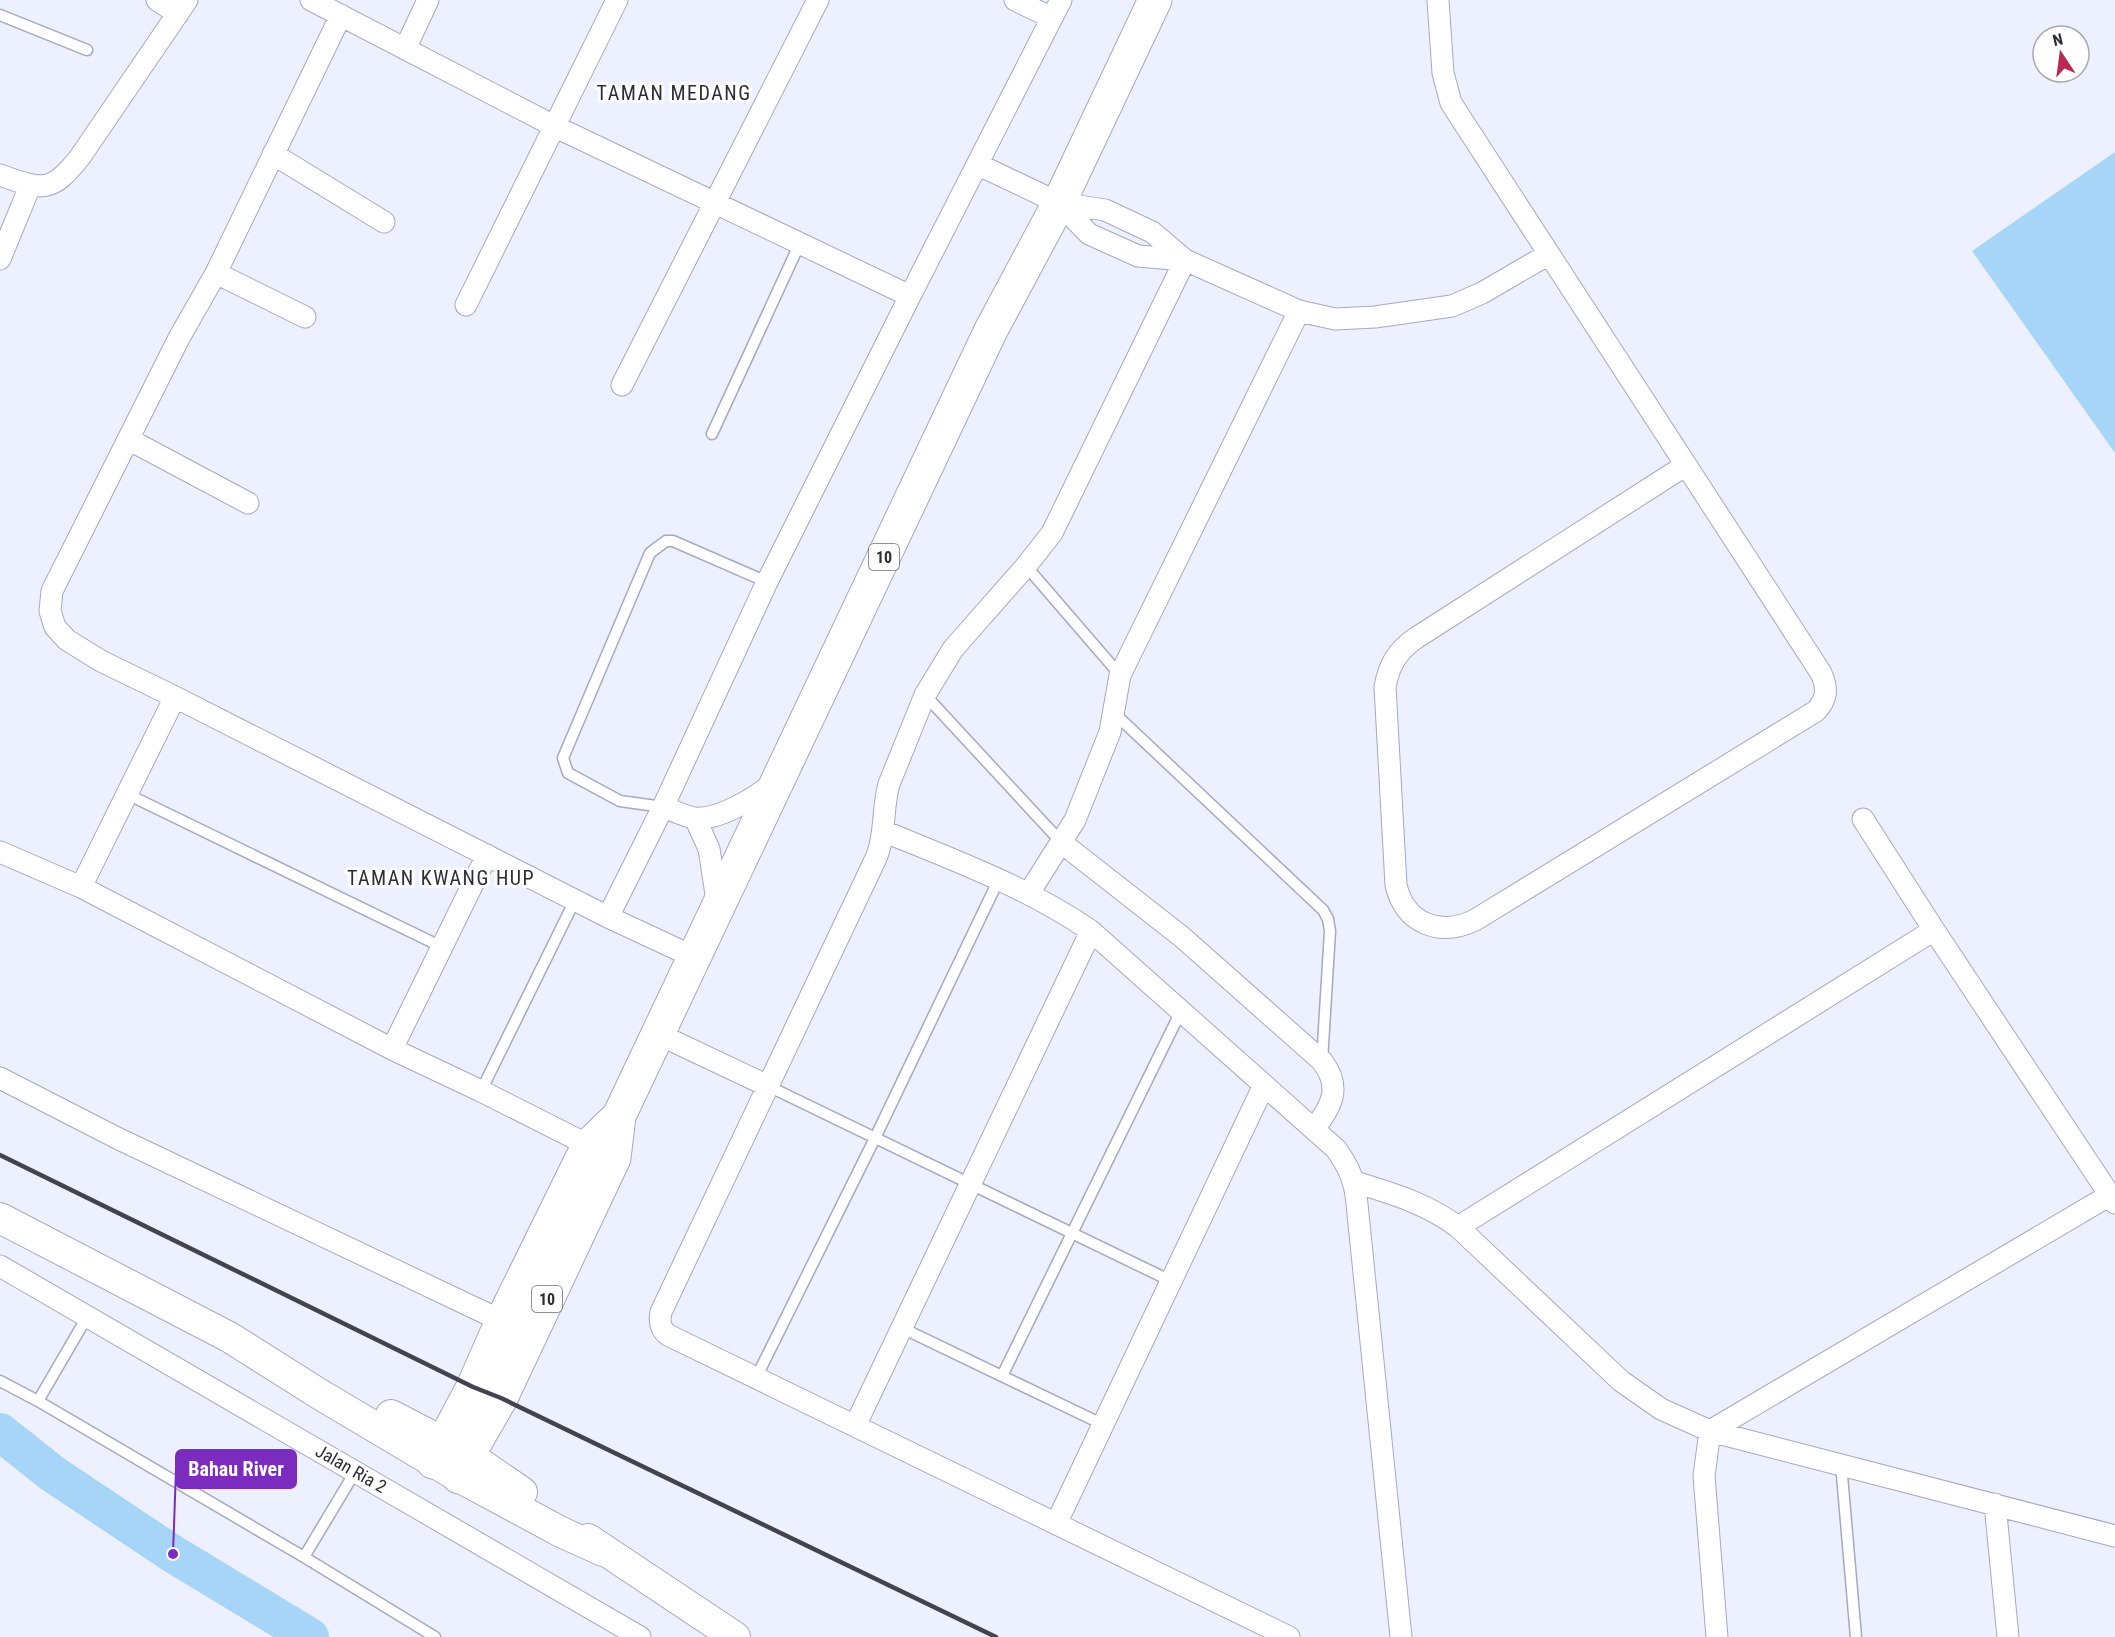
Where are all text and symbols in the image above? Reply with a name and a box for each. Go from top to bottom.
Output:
north arrow [2031,24,2091,84]
text: N [2051,30,2065,50]
district label: TAMAN MEDANG [597,81,751,105]
road number: 10 [869,544,899,570]
district label: TAMAN KWANG HUP [347,866,535,890]
road number: 10 [532,1286,562,1312]
street label: Jalan Ria 2 [312,1440,390,1497]
callout: Bahau River [176,1450,296,1488]
text: Bahau River [188,1457,284,1481]

